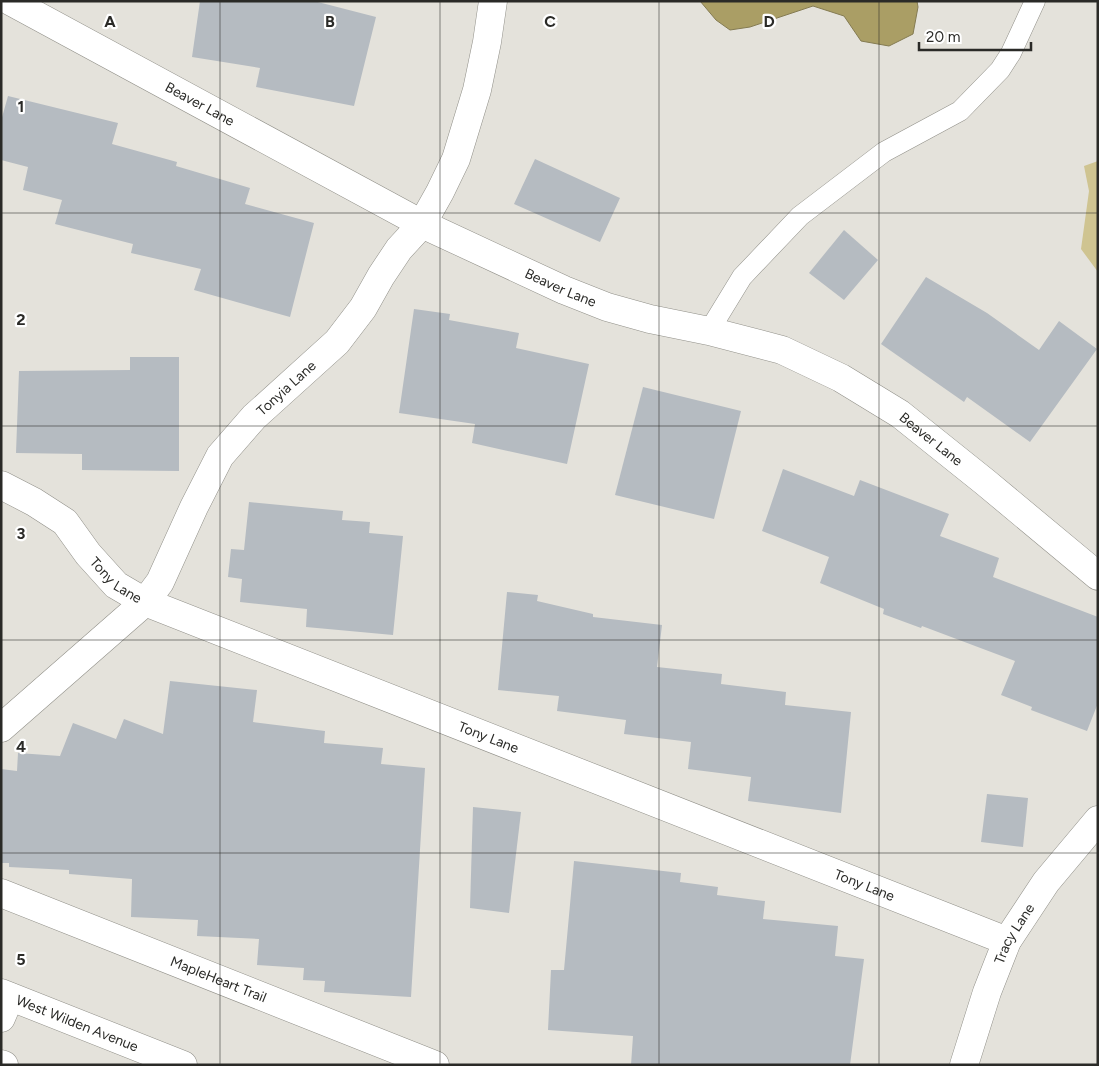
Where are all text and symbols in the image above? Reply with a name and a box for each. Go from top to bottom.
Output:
text: A [104,12,116,31]
text: B [325,12,335,31]
text: C [544,12,556,31]
text: D [763,12,775,31]
scale bar [919,20,1032,52]
text: 20 m [926,28,960,46]
street label: Beaver Lane [162,78,238,130]
text: 1 [18,97,24,116]
street label: Beaver Lane [522,265,599,311]
text: 2 [16,310,26,329]
street label: Tonyia Lane [253,357,319,419]
street label: Beaver Lane [896,409,967,470]
text: 3 [17,524,26,543]
street label: Tony Lane [86,553,145,607]
street label: Tony Lane [456,718,522,757]
text: 4 [16,737,26,756]
street label: Tony Lane [832,865,898,905]
street label: Tracy Lane [990,900,1038,966]
text: 5 [16,950,26,969]
street label: MapleHeart Trail [168,952,269,1006]
street label: West Wilden Avenue [14,991,141,1055]

